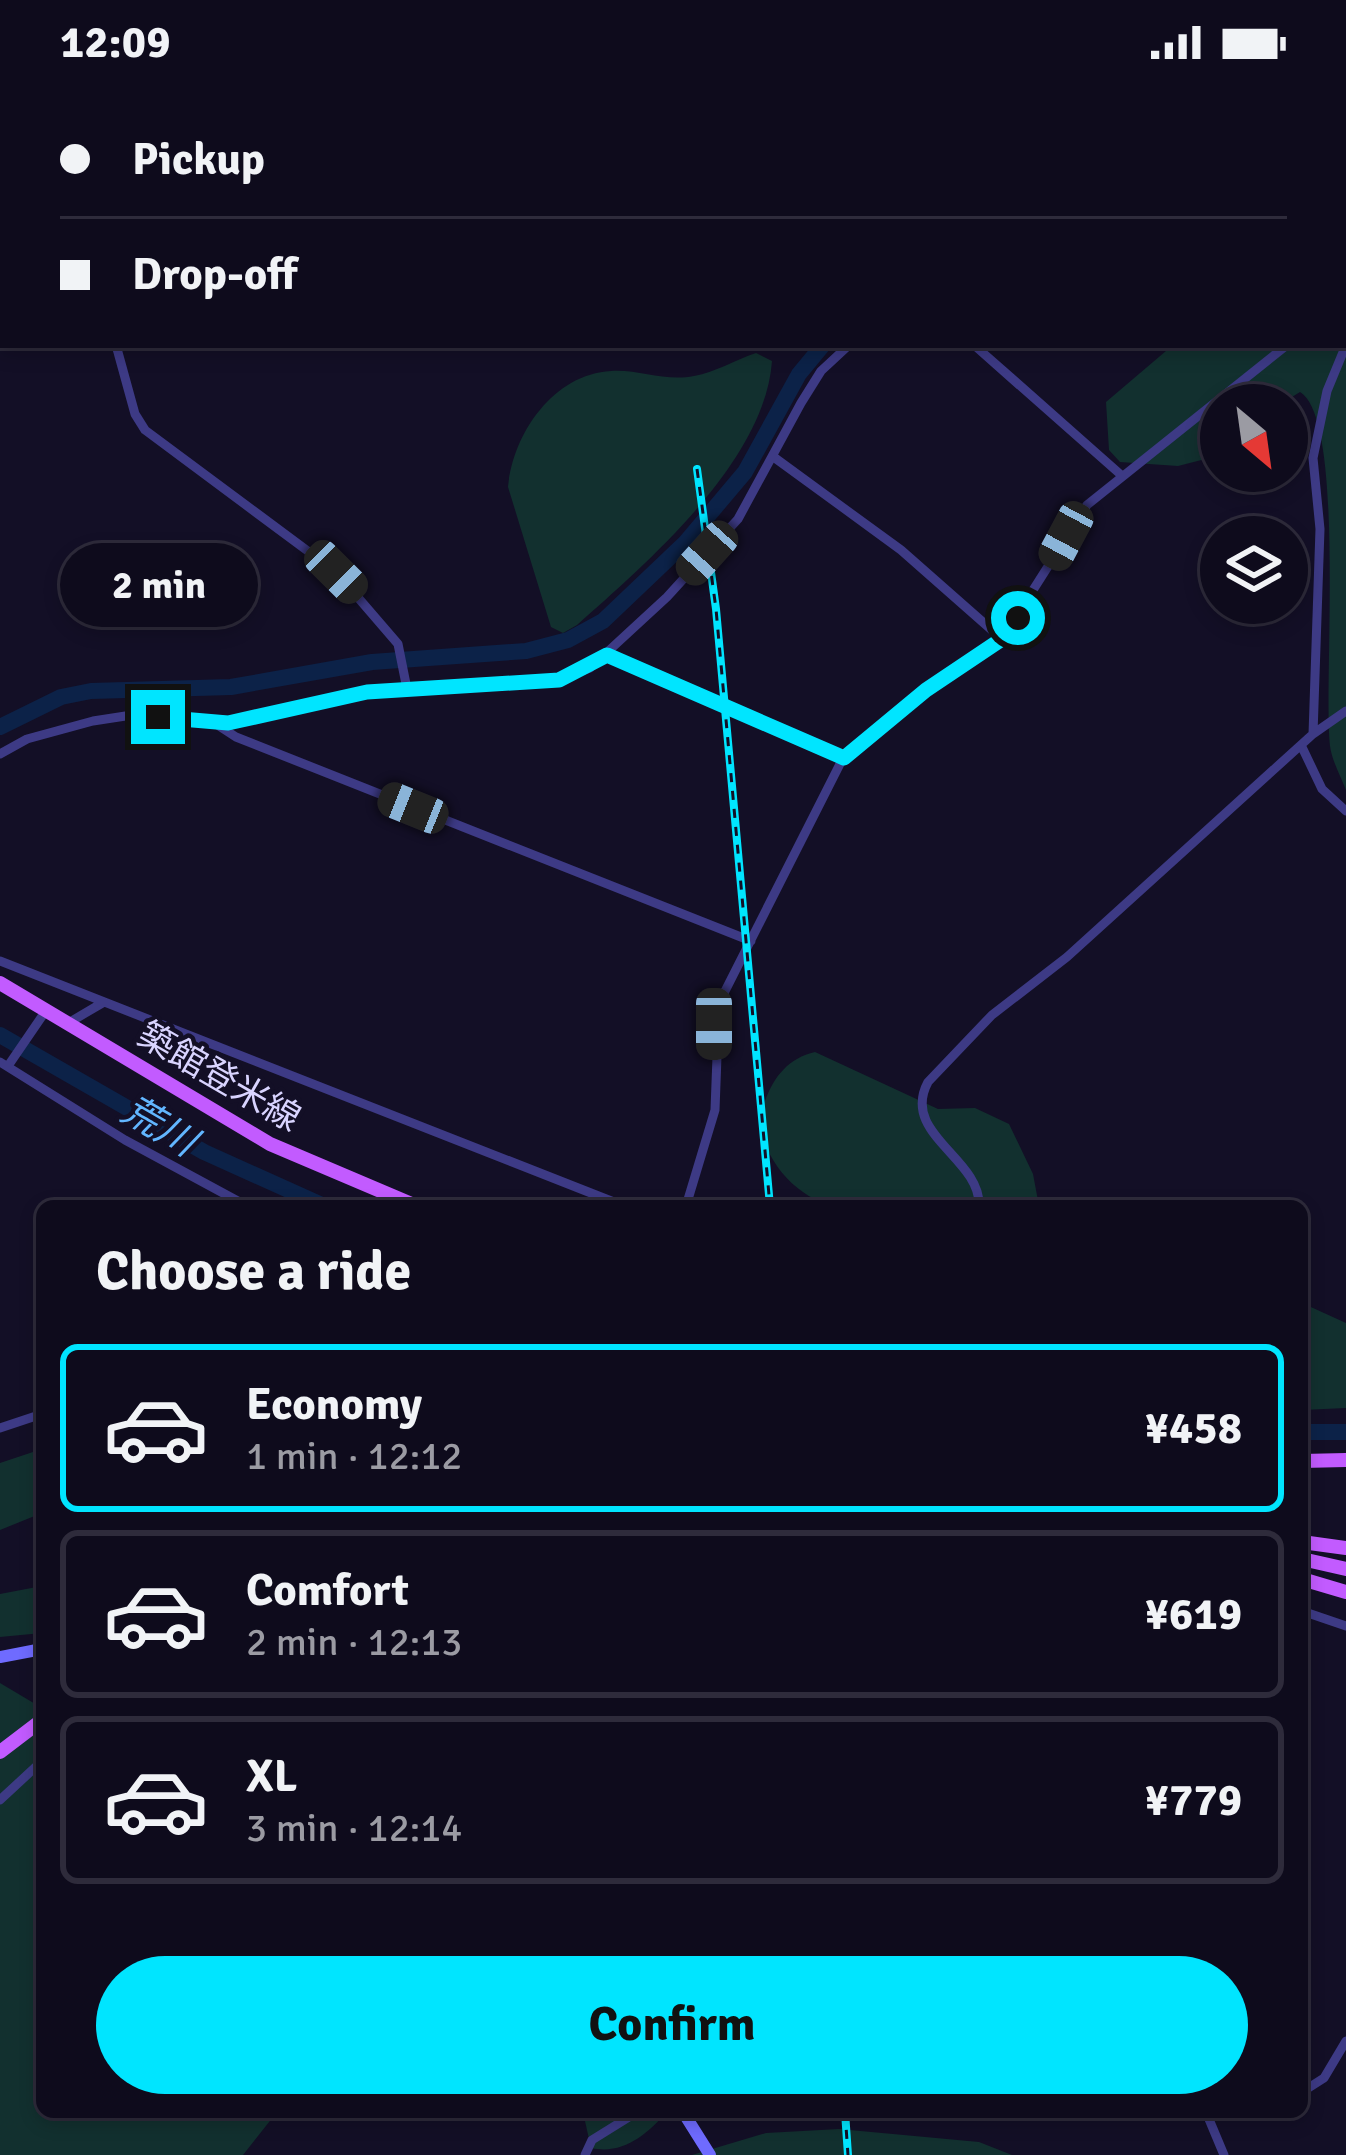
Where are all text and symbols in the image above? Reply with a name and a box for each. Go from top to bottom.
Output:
text: 12:09 [60,15,170,70]
text: Pickup [132,132,265,187]
text: Drop-off [132,247,297,302]
north arrow [1200,384,1308,492]
map controls [1200,384,1308,624]
car [1033,496,1099,576]
car [670,514,744,592]
button: layers [1200,516,1308,624]
car [298,534,374,610]
callout: 2 min [59,543,257,627]
text: 2 min [112,561,206,609]
route start [991,591,1045,645]
route end [131,690,185,744]
car [373,778,453,838]
car [696,988,732,1060]
street label: 築館登米線 [130,1013,308,1141]
water label: 荒川 [113,1086,208,1168]
text: Choose a ride [96,1238,411,1305]
icon: car [102,1374,210,1482]
text: Economy [246,1377,422,1432]
text: ¥458 [1145,1401,1242,1456]
text: 1 min · 12:12 [246,1432,462,1480]
icon: car [102,1560,210,1668]
text: Comfort [246,1563,409,1618]
text: ¥619 [1145,1587,1242,1642]
text: 2 min · 12:13 [246,1618,462,1666]
icon: car [102,1746,210,1854]
text: XL [246,1749,297,1804]
text: ¥779 [1145,1773,1242,1828]
text: 3 min · 12:14 [246,1804,462,1852]
button: Confirm [96,1956,1248,2094]

